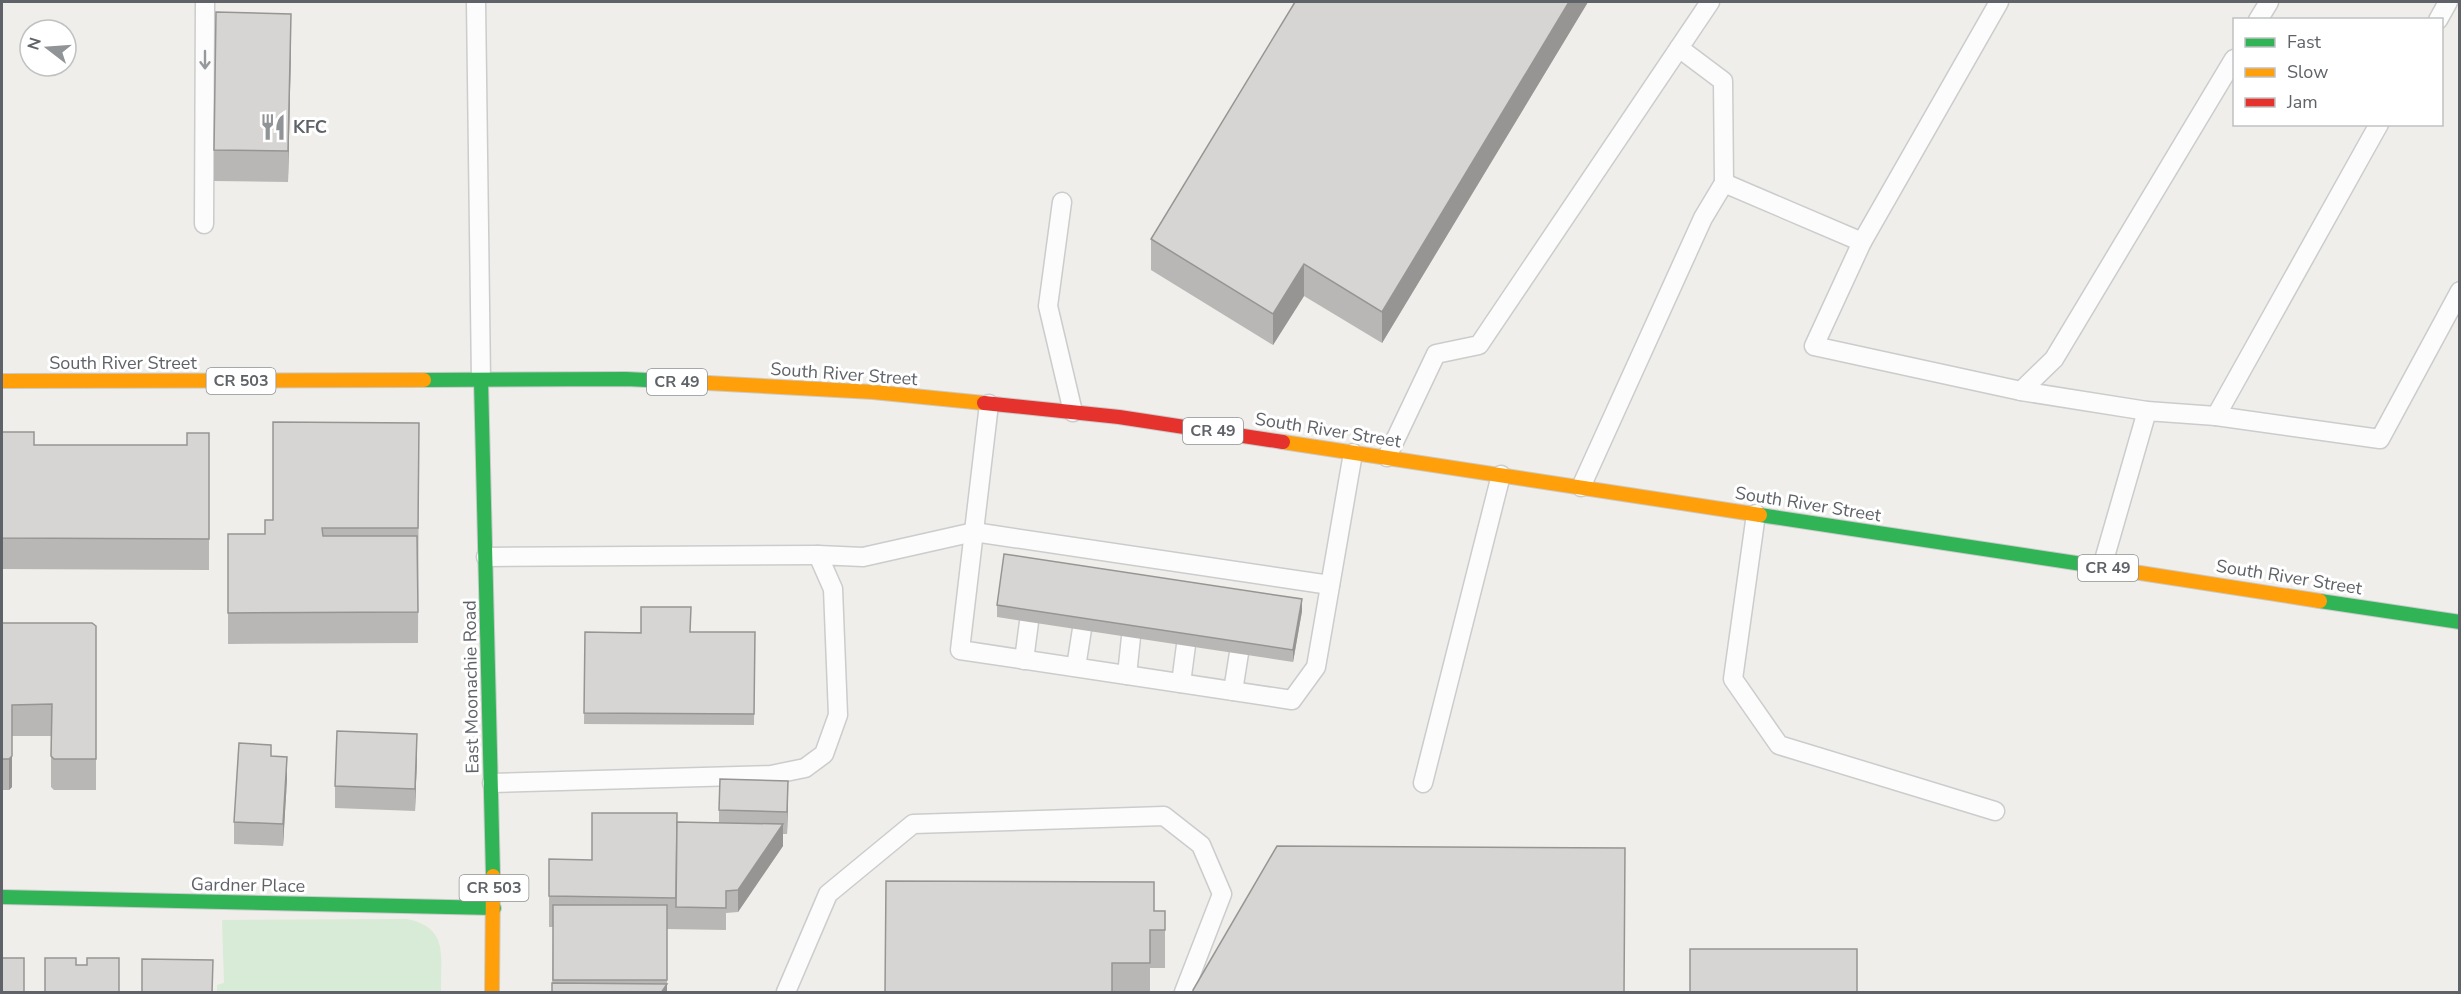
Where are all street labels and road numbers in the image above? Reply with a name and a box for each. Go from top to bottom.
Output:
street label: South River Street [49,351,197,375]
street label: South River Street [770,357,919,391]
road number: CR 503 [206,368,276,394]
road number: CR 49 [647,369,707,395]
street label: South River Street [1253,407,1403,453]
road number: CR 49 [1183,418,1243,444]
street label: South River Street [1733,481,1883,527]
street label: South River Street [2214,554,2364,600]
road number: CR 49 [2078,555,2138,581]
street label: East Moonachie Road [457,600,485,774]
street label: Gardner Place [191,872,305,898]
road number: CR 503 [460,875,528,901]

